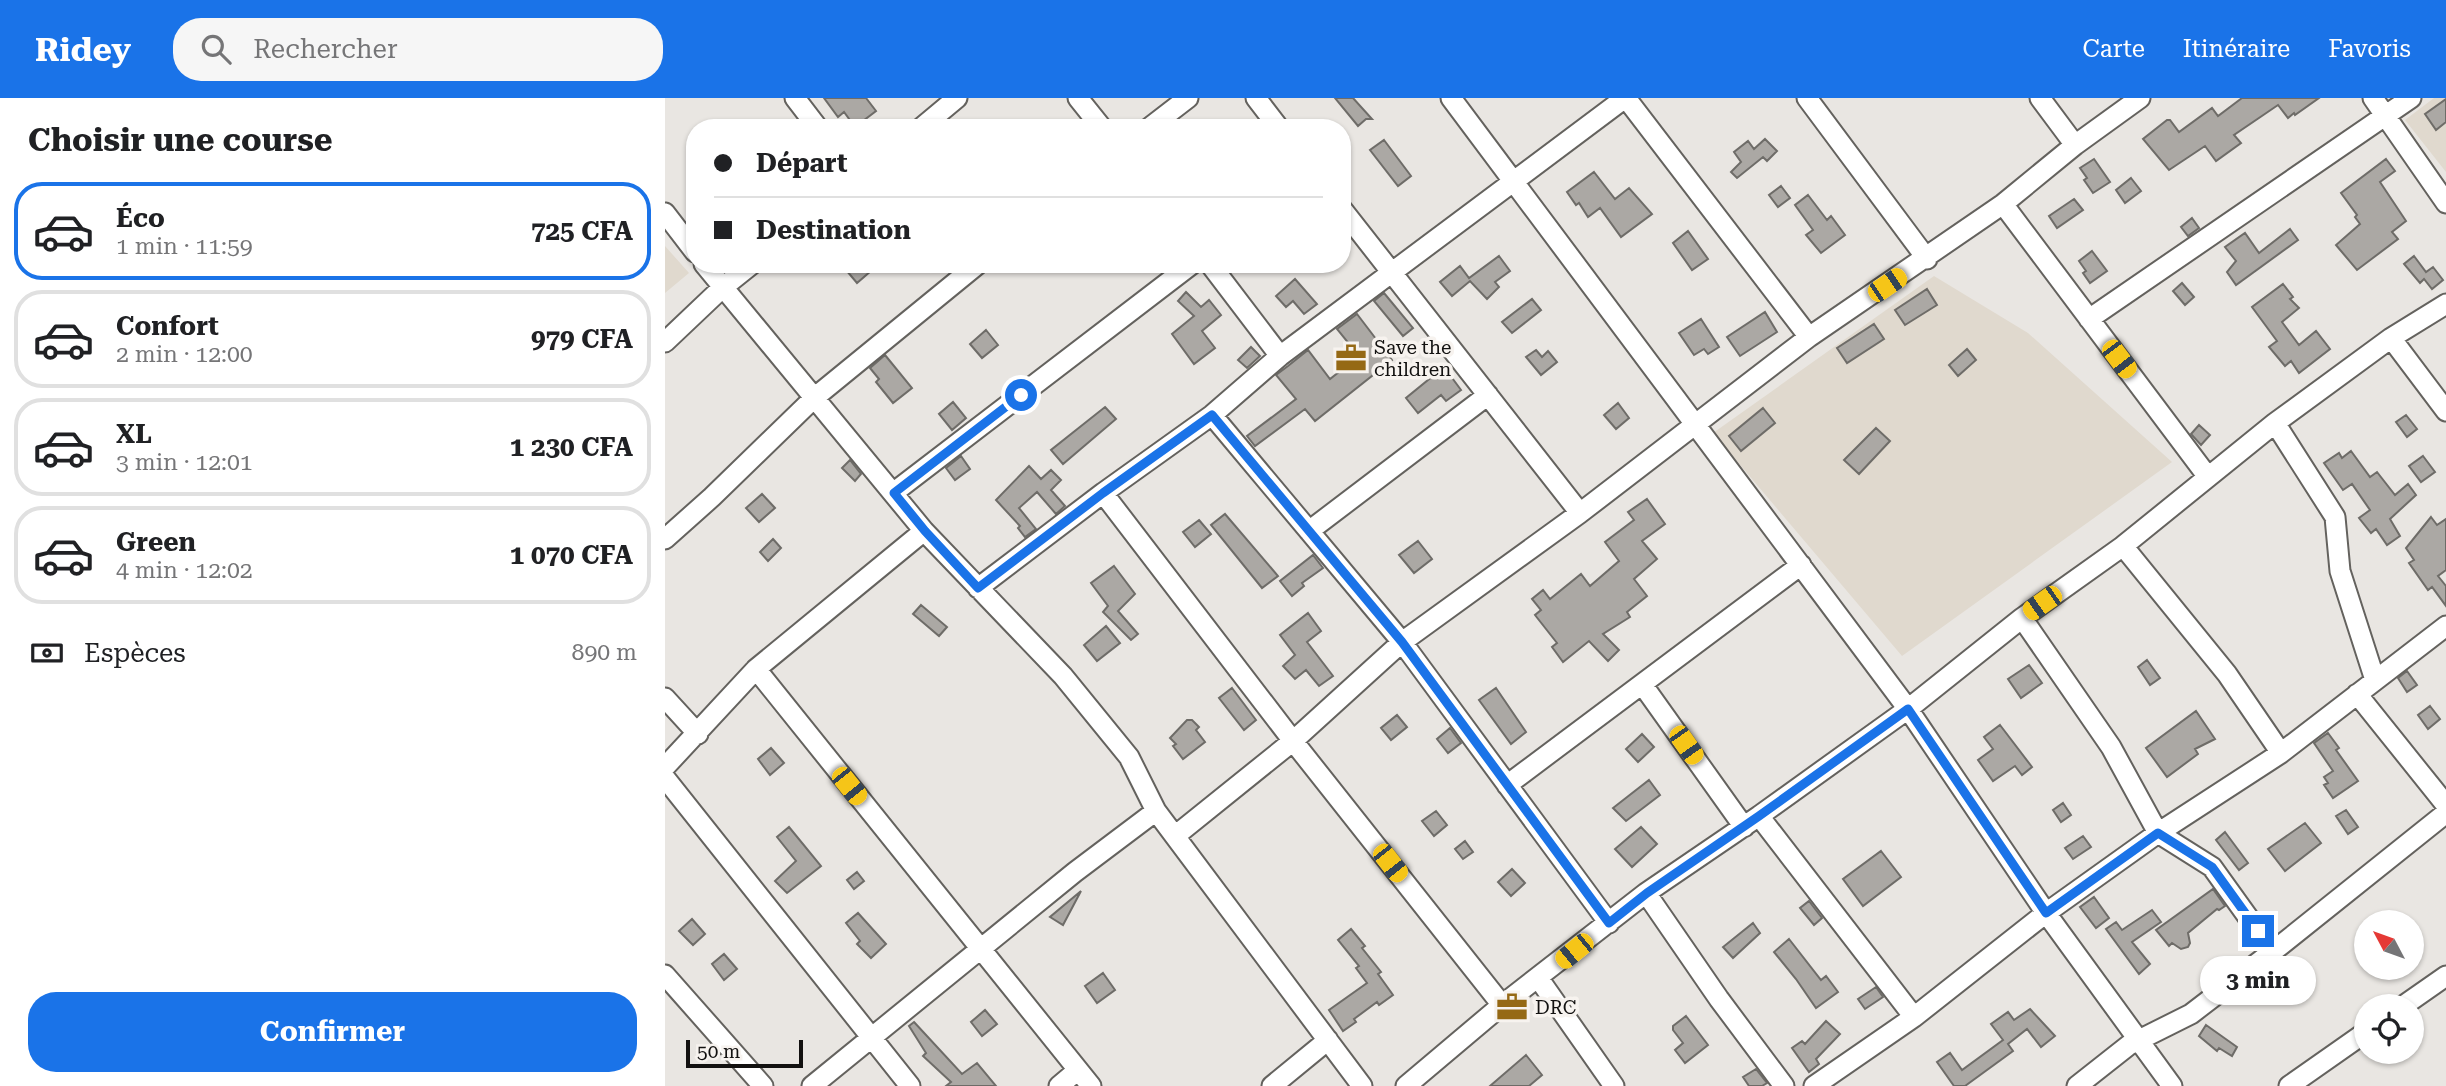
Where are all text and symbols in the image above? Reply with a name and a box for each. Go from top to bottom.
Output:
search box [173,18,663,81]
text: Ridey [35,30,131,69]
icon: search [197,30,235,68]
text: Rechercher [253,34,398,64]
text: Carte [2083,35,2145,63]
text: Itinéraire [2183,35,2290,63]
text: Favoris [2328,35,2411,63]
text: Choisir une course [28,121,332,159]
text: Départ [756,148,848,178]
icon: car [32,200,95,263]
text: Éco [116,203,165,233]
text: Destination [756,215,911,245]
text: 725 CFA [531,216,633,246]
text: 1 min · 11:59 [116,233,253,260]
car [1864,265,1911,305]
icon: car [32,308,95,371]
text: Confort [116,311,219,341]
text: 979 CFA [531,324,633,354]
place label: Save the children [1374,336,1451,381]
car [2098,336,2141,382]
text: 2 min · 12:00 [116,341,253,368]
office icon: Save the children [1334,341,1368,375]
route start [1005,379,1037,411]
icon: car [32,416,95,479]
text: XL [116,419,152,449]
text: 1 230 CFA [510,432,633,462]
text: 3 min · 12:01 [116,449,253,476]
icon: car [32,524,95,587]
text: Green [116,527,196,557]
text: 1 070 CFA [510,540,633,570]
text: 4 min · 12:02 [116,557,253,584]
car [2019,582,2066,624]
icon: cash [28,634,66,672]
text: Espèces [84,638,186,668]
text: 890 m [572,639,637,666]
car [1666,722,1707,768]
car [828,763,871,809]
car [1369,840,1412,886]
north arrow [2354,910,2424,980]
map controls [2354,910,2424,1064]
route end [2242,915,2274,947]
car [1552,930,1597,972]
callout: 3 min [2200,956,2316,1004]
text: 3 min [2226,967,2290,994]
office icon: DRC [1495,990,1529,1024]
button: Confirmer [28,992,637,1072]
button: locate [2354,994,2424,1064]
place label: DRC [1535,996,1576,1019]
scale bar [686,1037,803,1069]
text: 50 m [697,1040,740,1063]

